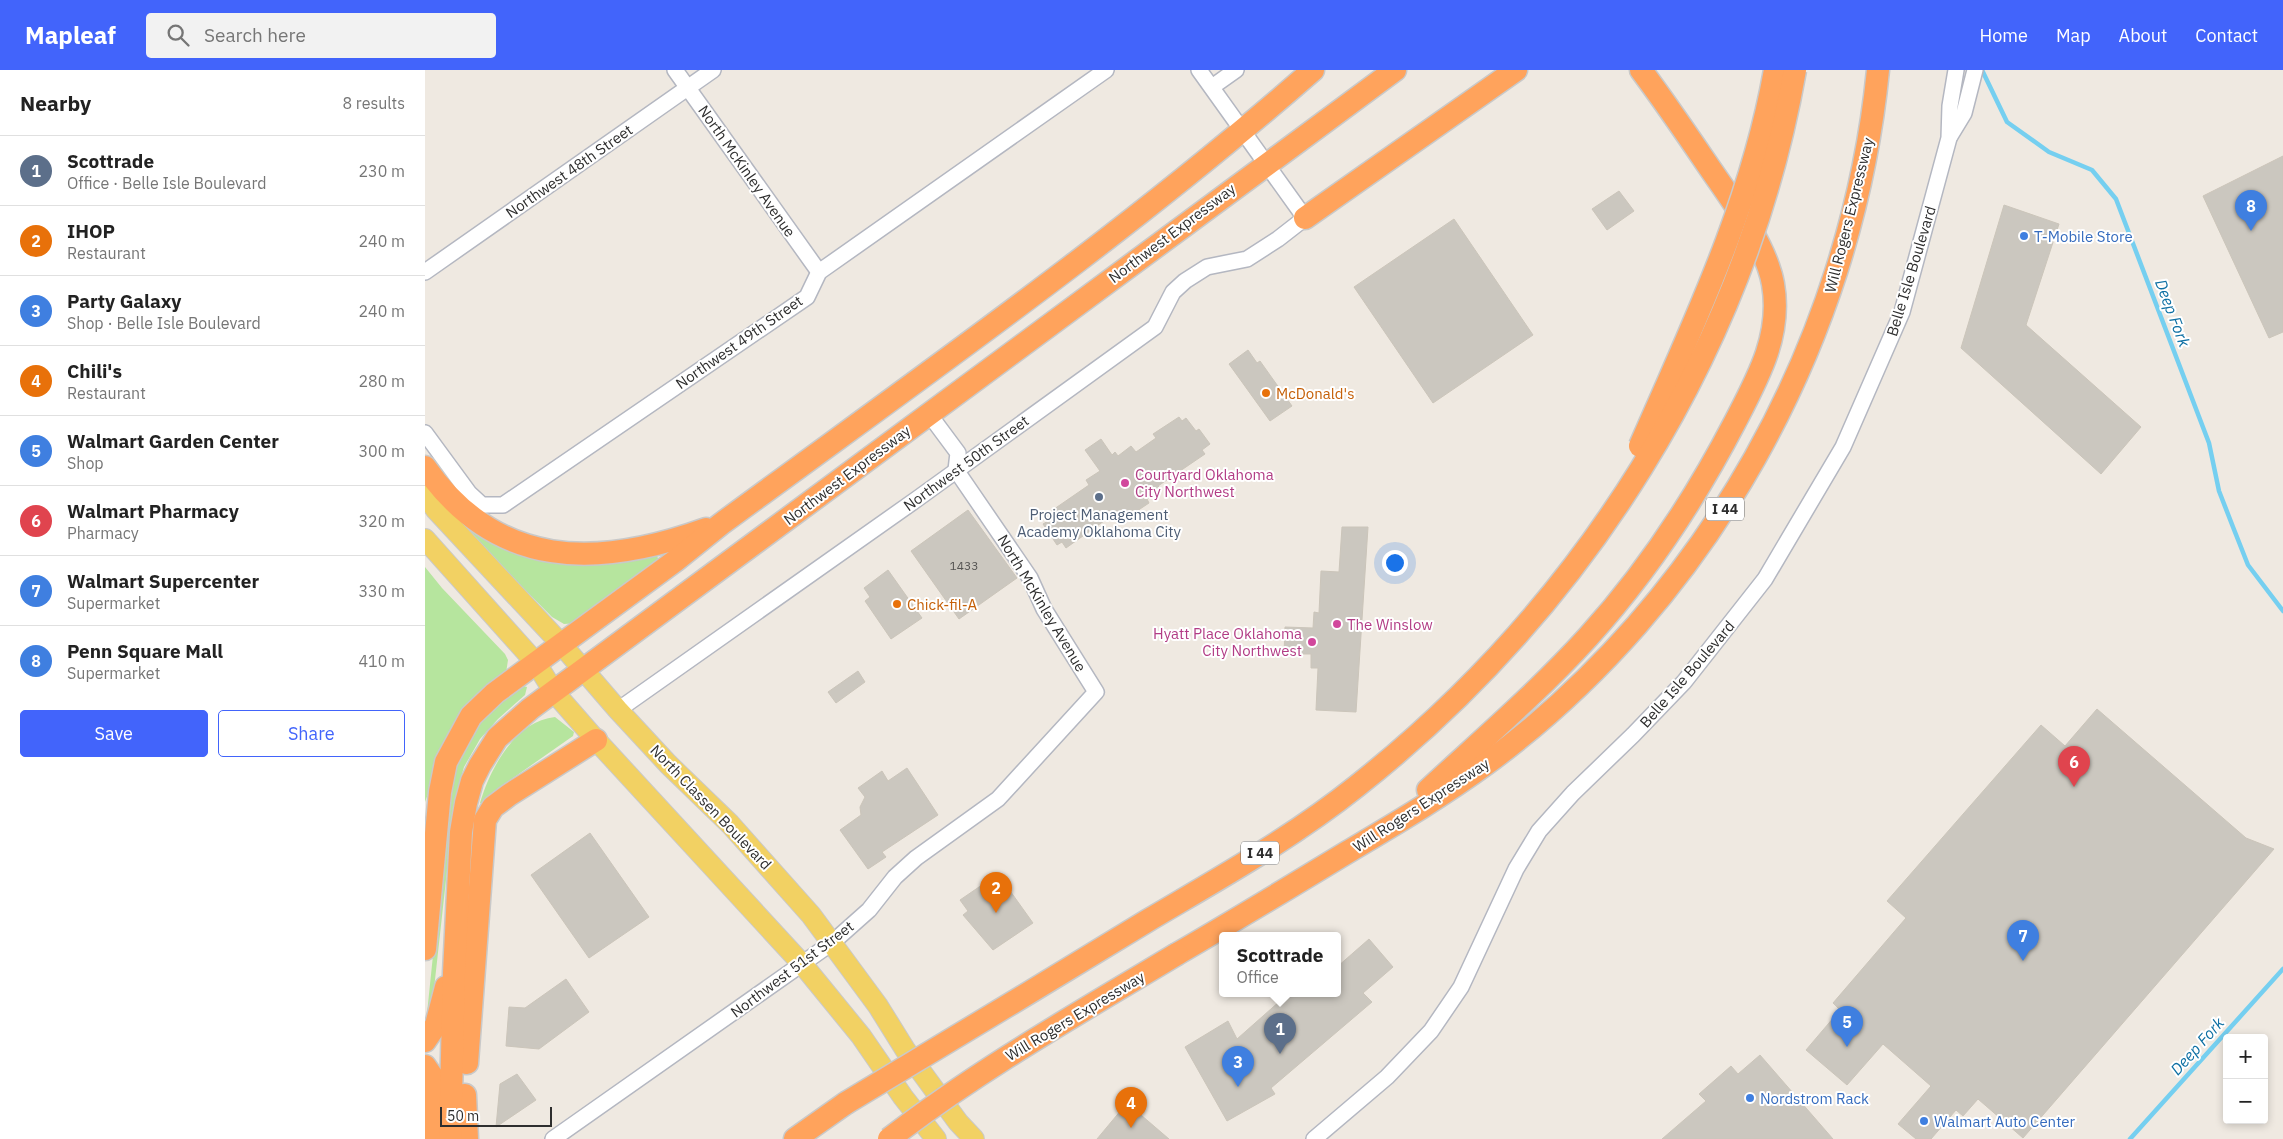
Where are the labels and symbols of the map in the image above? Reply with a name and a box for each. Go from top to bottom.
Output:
street label: North McKinley Avenue [694,101,800,241]
street label: Northwest 48th Street [502,120,636,222]
street label: Will Rogers Expressway [1821,135,1878,294]
street label: Northwest Expressway [1105,179,1240,287]
pin: 8 [2235,190,2267,231]
street label: Belle Isle Boulevard [1882,204,1940,338]
place label: T-Mobile Store [2034,227,2133,246]
marker: T-Mobile Store [2018,230,2030,242]
water label: Deep Fork [2151,276,2195,350]
street label: Northwest 49th Street [672,291,806,393]
place label: McDonald's [1276,384,1354,403]
marker: McDonald's [1260,387,1272,399]
street label: Northwest 50th Street [900,411,1032,515]
street label: Northwest Expressway [780,421,915,529]
place label: Courtyard Oklahoma City Northwest [1135,465,1274,501]
marker: Courtyard Oklahoma City Northwest [1119,477,1131,489]
marker: Project Management Academy Oklahoma City [1093,491,1105,503]
road number: I 44 [1706,498,1744,520]
place label: Project Management Academy Oklahoma City [1017,505,1182,541]
street label: North McKinley Avenue [993,531,1091,675]
your location [1382,550,1408,576]
house number: 1433 [950,558,978,573]
place label: Chick-fil-A [907,595,977,614]
marker: Chick-fil-A [891,598,903,610]
place label: The Winslow [1347,615,1433,634]
street label: Belle Isle Boulevard [1635,617,1739,731]
marker: The Winslow [1331,618,1343,630]
place label: Hyatt Place Oklahoma City Northwest [1153,624,1302,660]
marker: Hyatt Place Oklahoma City Northwest [1306,636,1318,648]
street label: North Classen Boulevard [646,741,776,873]
pin: 6 [2058,746,2090,787]
street label: Will Rogers Expressway [1349,754,1493,856]
road number: I 44 [1241,841,1279,864]
pin: 2 [980,872,1012,913]
street label: Northwest 51st Street [727,917,857,1021]
pin: 7 [2007,920,2039,961]
street label: Will Rogers Expressway [1002,967,1148,1065]
pin: 5 [1831,1006,1863,1047]
water label: Deep Fork [2166,1012,2229,1079]
pin: 1 [1264,1013,1296,1054]
pin: 3 [1222,1046,1254,1087]
pin: 4 [1115,1087,1147,1128]
place label: Nordstrom Rack [1760,1089,1869,1108]
marker: Nordstrom Rack [1744,1092,1756,1104]
scale bar [440,1104,553,1127]
place label: Walmart Auto Center [1934,1112,2076,1131]
marker: Walmart Auto Center [1918,1115,1930,1127]

